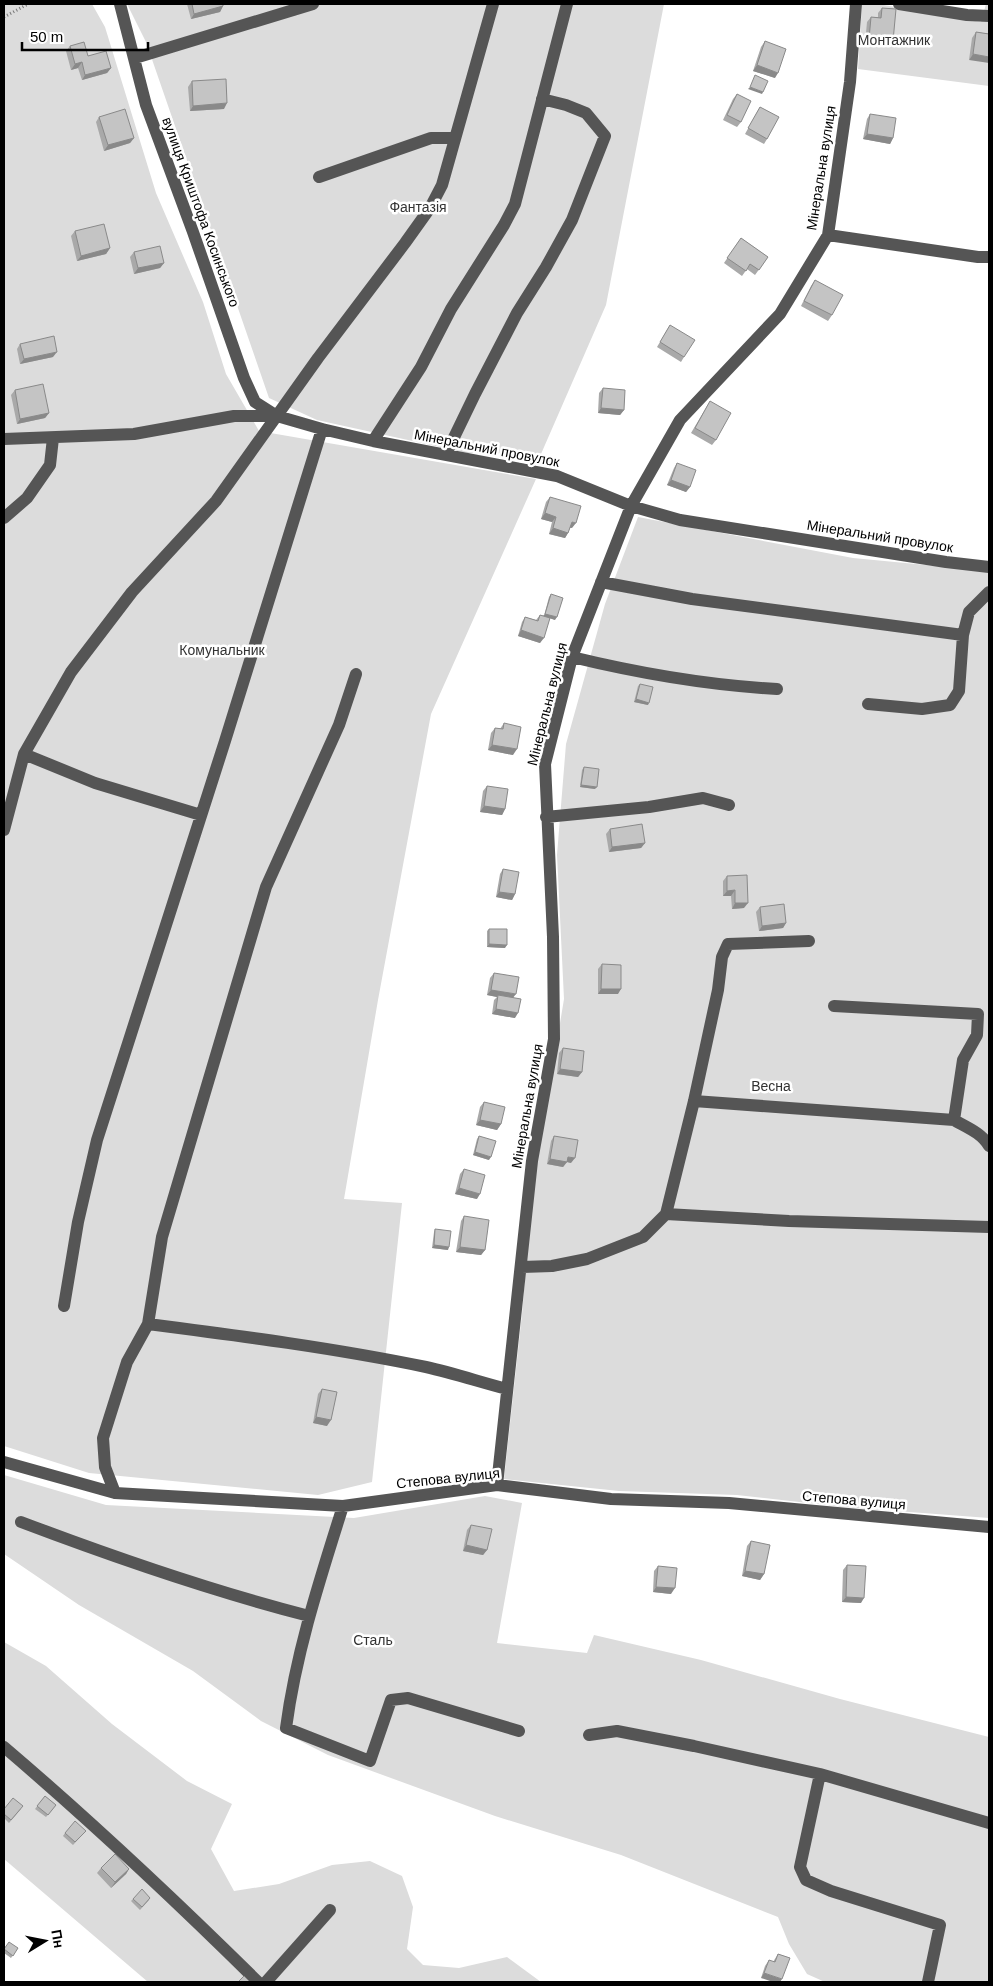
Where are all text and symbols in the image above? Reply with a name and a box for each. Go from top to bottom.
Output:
scale bar [22,20,149,52]
text: 50 m [30,28,63,45]
park label: Монтажник [858,32,931,48]
street label: Мінеральна вулиця [803,104,839,232]
street label: вулиця Криштофа Косинського [159,115,243,309]
park label: Фантазія [389,199,447,215]
street label: Мінеральний провулок [413,426,562,470]
street label: Мінеральний провулок [806,517,955,556]
street label: Мінеральна вулиця [524,641,570,767]
park label: Комунальник [179,642,266,658]
street label: Мінеральна вулиця [508,1042,546,1170]
park label: Весна [751,1078,791,1094]
street label: Степова вулиця [396,1465,500,1491]
street label: Степова вулиця [802,1488,906,1512]
park label: Сталь [353,1632,393,1648]
north arrow [20,1916,70,1966]
text: Пн [48,1928,67,1949]

